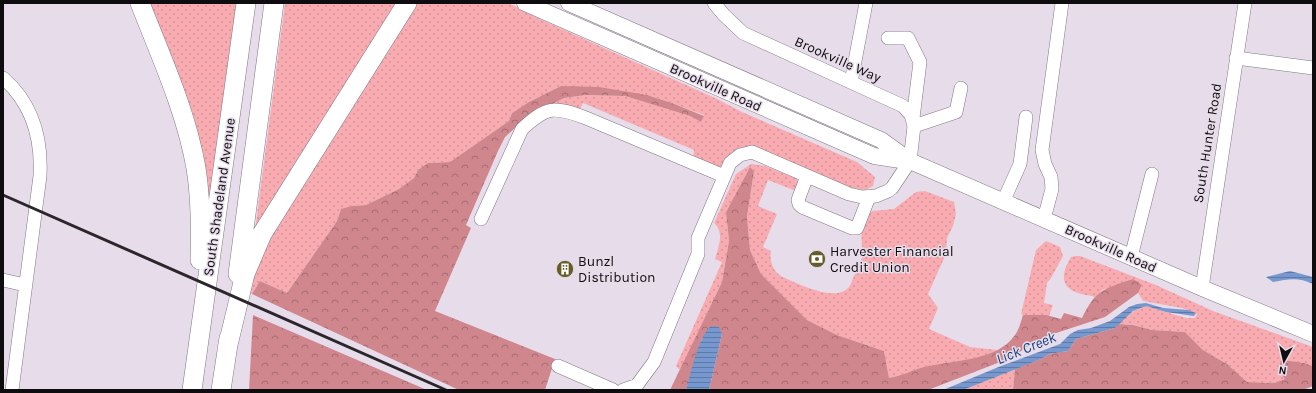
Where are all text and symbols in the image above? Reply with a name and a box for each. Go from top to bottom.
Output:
street label: Brookville Way [792,33,884,86]
street label: Brookville Road [667,60,764,115]
street label: South Hunter Road [1190,82,1225,204]
street label: South Shadeland Avenue [200,117,239,277]
street label: Brookville Road [1062,221,1159,276]
place label: Harvester Financial Credit Union [830,243,954,276]
bank icon: Harvester Financial Credit Union [807,249,827,269]
place label: Bunzl Distribution [578,253,656,286]
building icon: Bunzl Distribution [555,259,575,279]
water label: Lick Creek [993,328,1059,368]
north arrow [1264,341,1304,381]
text: N [1278,363,1287,377]

